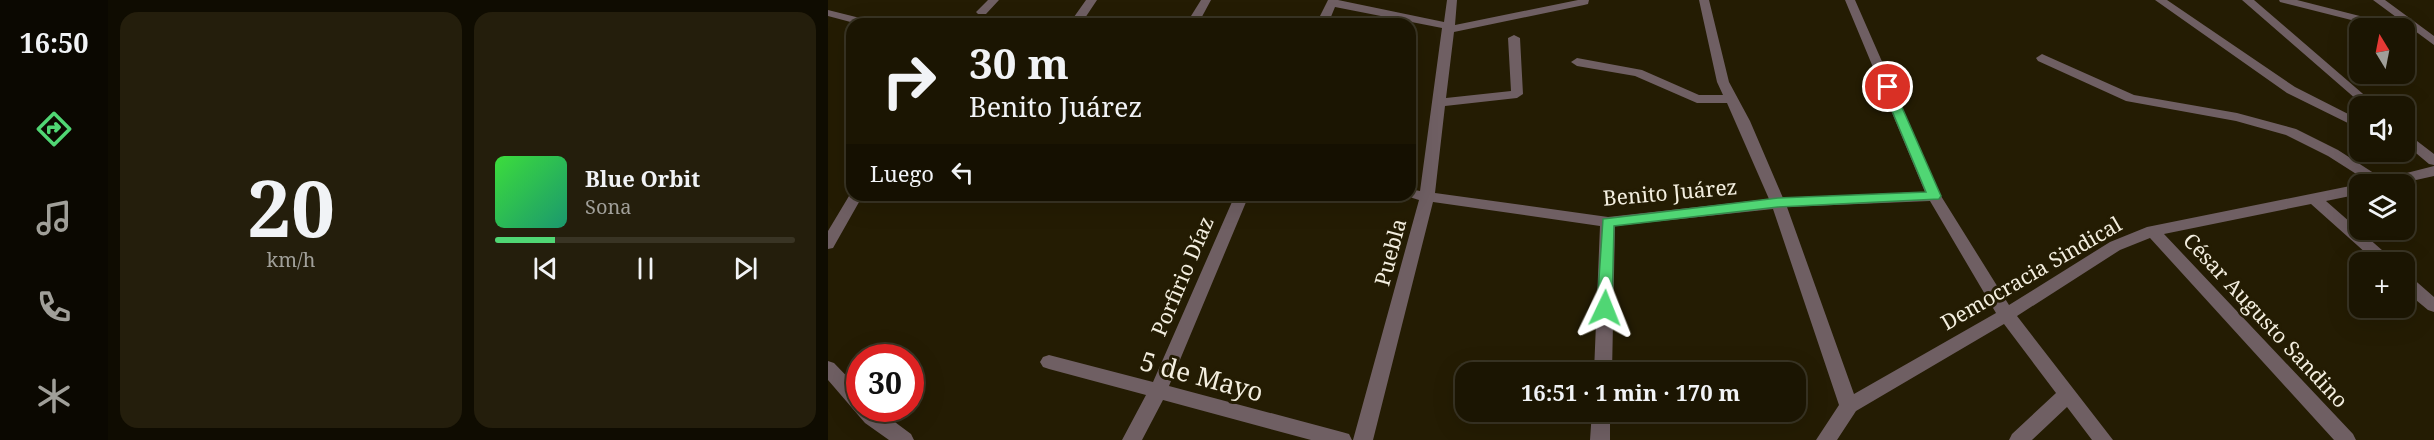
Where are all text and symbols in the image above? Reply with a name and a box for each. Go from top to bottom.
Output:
north arrow [2349,18,2415,84]
map controls [2349,18,2415,318]
text: 16:50 [19,24,89,61]
text: 30 m [969,34,1069,91]
icon: right [870,42,948,120]
pin [1862,61,1913,112]
icon: arrive [1871,70,1904,103]
text: Benito Juárez [969,88,1142,125]
button: sound [2349,96,2415,162]
icon: directions [33,108,75,150]
text: 20 [247,154,335,260]
icon: left [946,156,979,189]
text: Luego [870,158,934,188]
text: Blue Orbit [585,163,700,193]
street label: Benito Juárez [1602,172,1738,212]
button: layers [2349,174,2415,240]
text: Sona [585,193,632,220]
icon: music [33,197,75,239]
street label: Democracia Sindical [1935,210,2127,336]
street label: Porfirio Díaz [1144,212,1220,340]
street label: Puebla [1368,215,1412,289]
street label: César Augusto Sandino [2177,226,2355,414]
text: km/h [266,246,316,273]
icon: previous [529,252,562,285]
icon: pause [629,252,662,285]
icon: next [729,252,762,285]
button: + [2349,252,2415,318]
position arrow [1573,276,1637,340]
icon: phone [33,286,75,328]
street label: 5 de Mayo [1136,342,1268,410]
speed limit sign: 30 [846,344,924,422]
icon: climate [33,375,75,417]
text: 16:51 · 1 min · 170 m [1521,377,1740,407]

